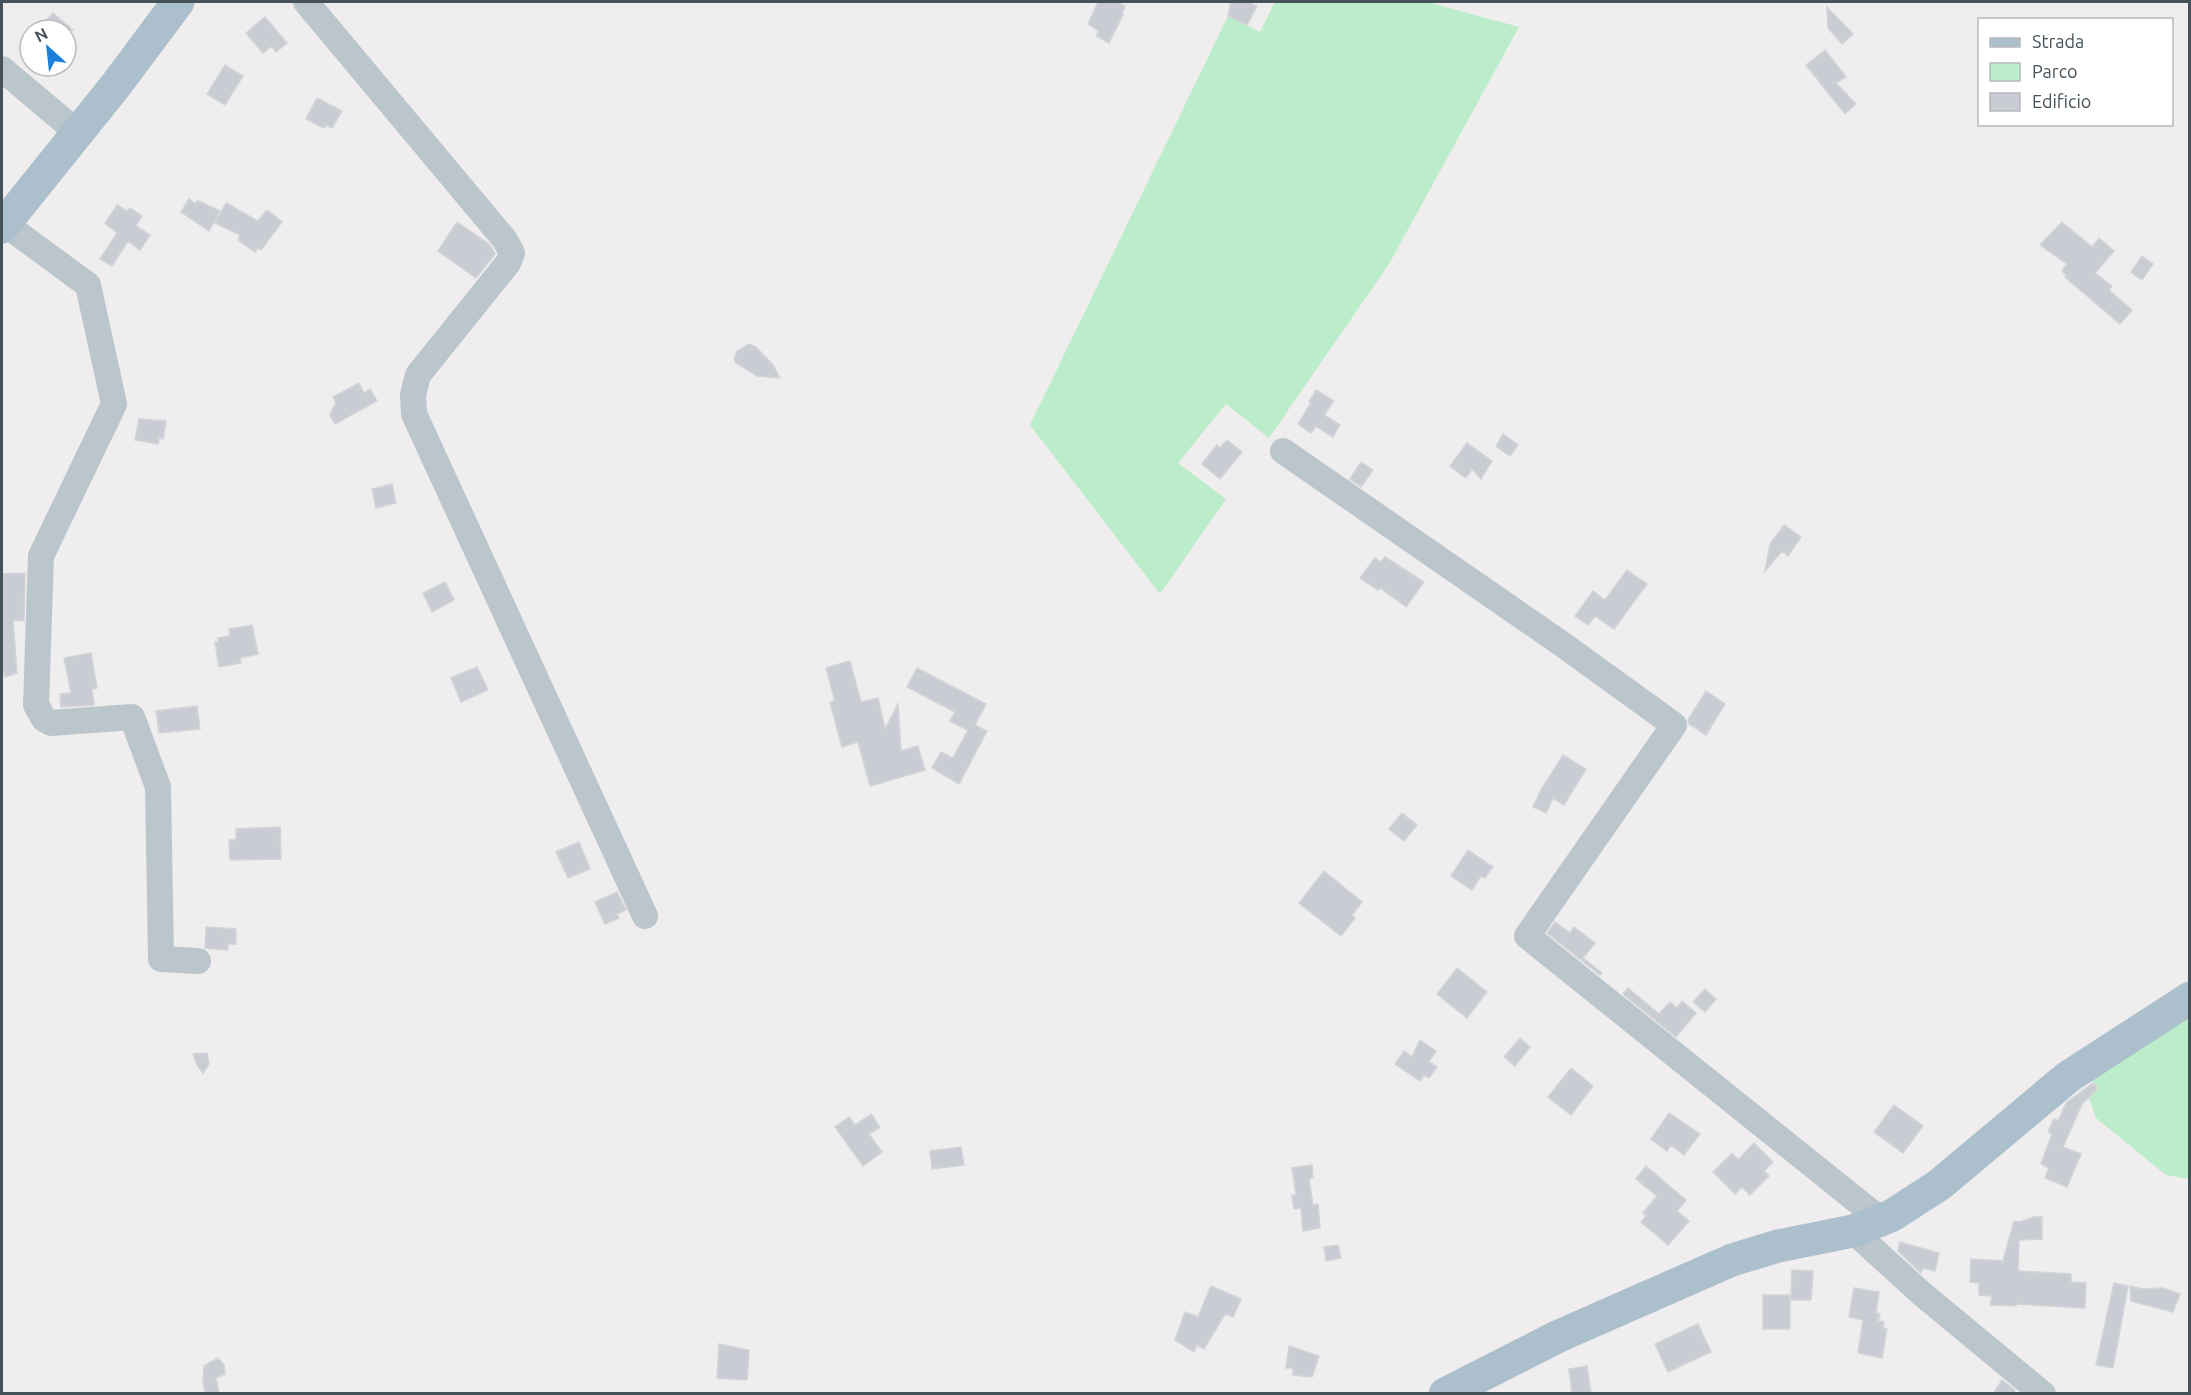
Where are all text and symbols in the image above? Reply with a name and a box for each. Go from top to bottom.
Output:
north arrow [18,18,78,78]
legend [1978,18,2173,126]
text: N [32,24,51,45]
text: Strada [2032,31,2084,51]
text: Parco [2032,61,2078,81]
text: Edificio [2032,91,2091,111]

